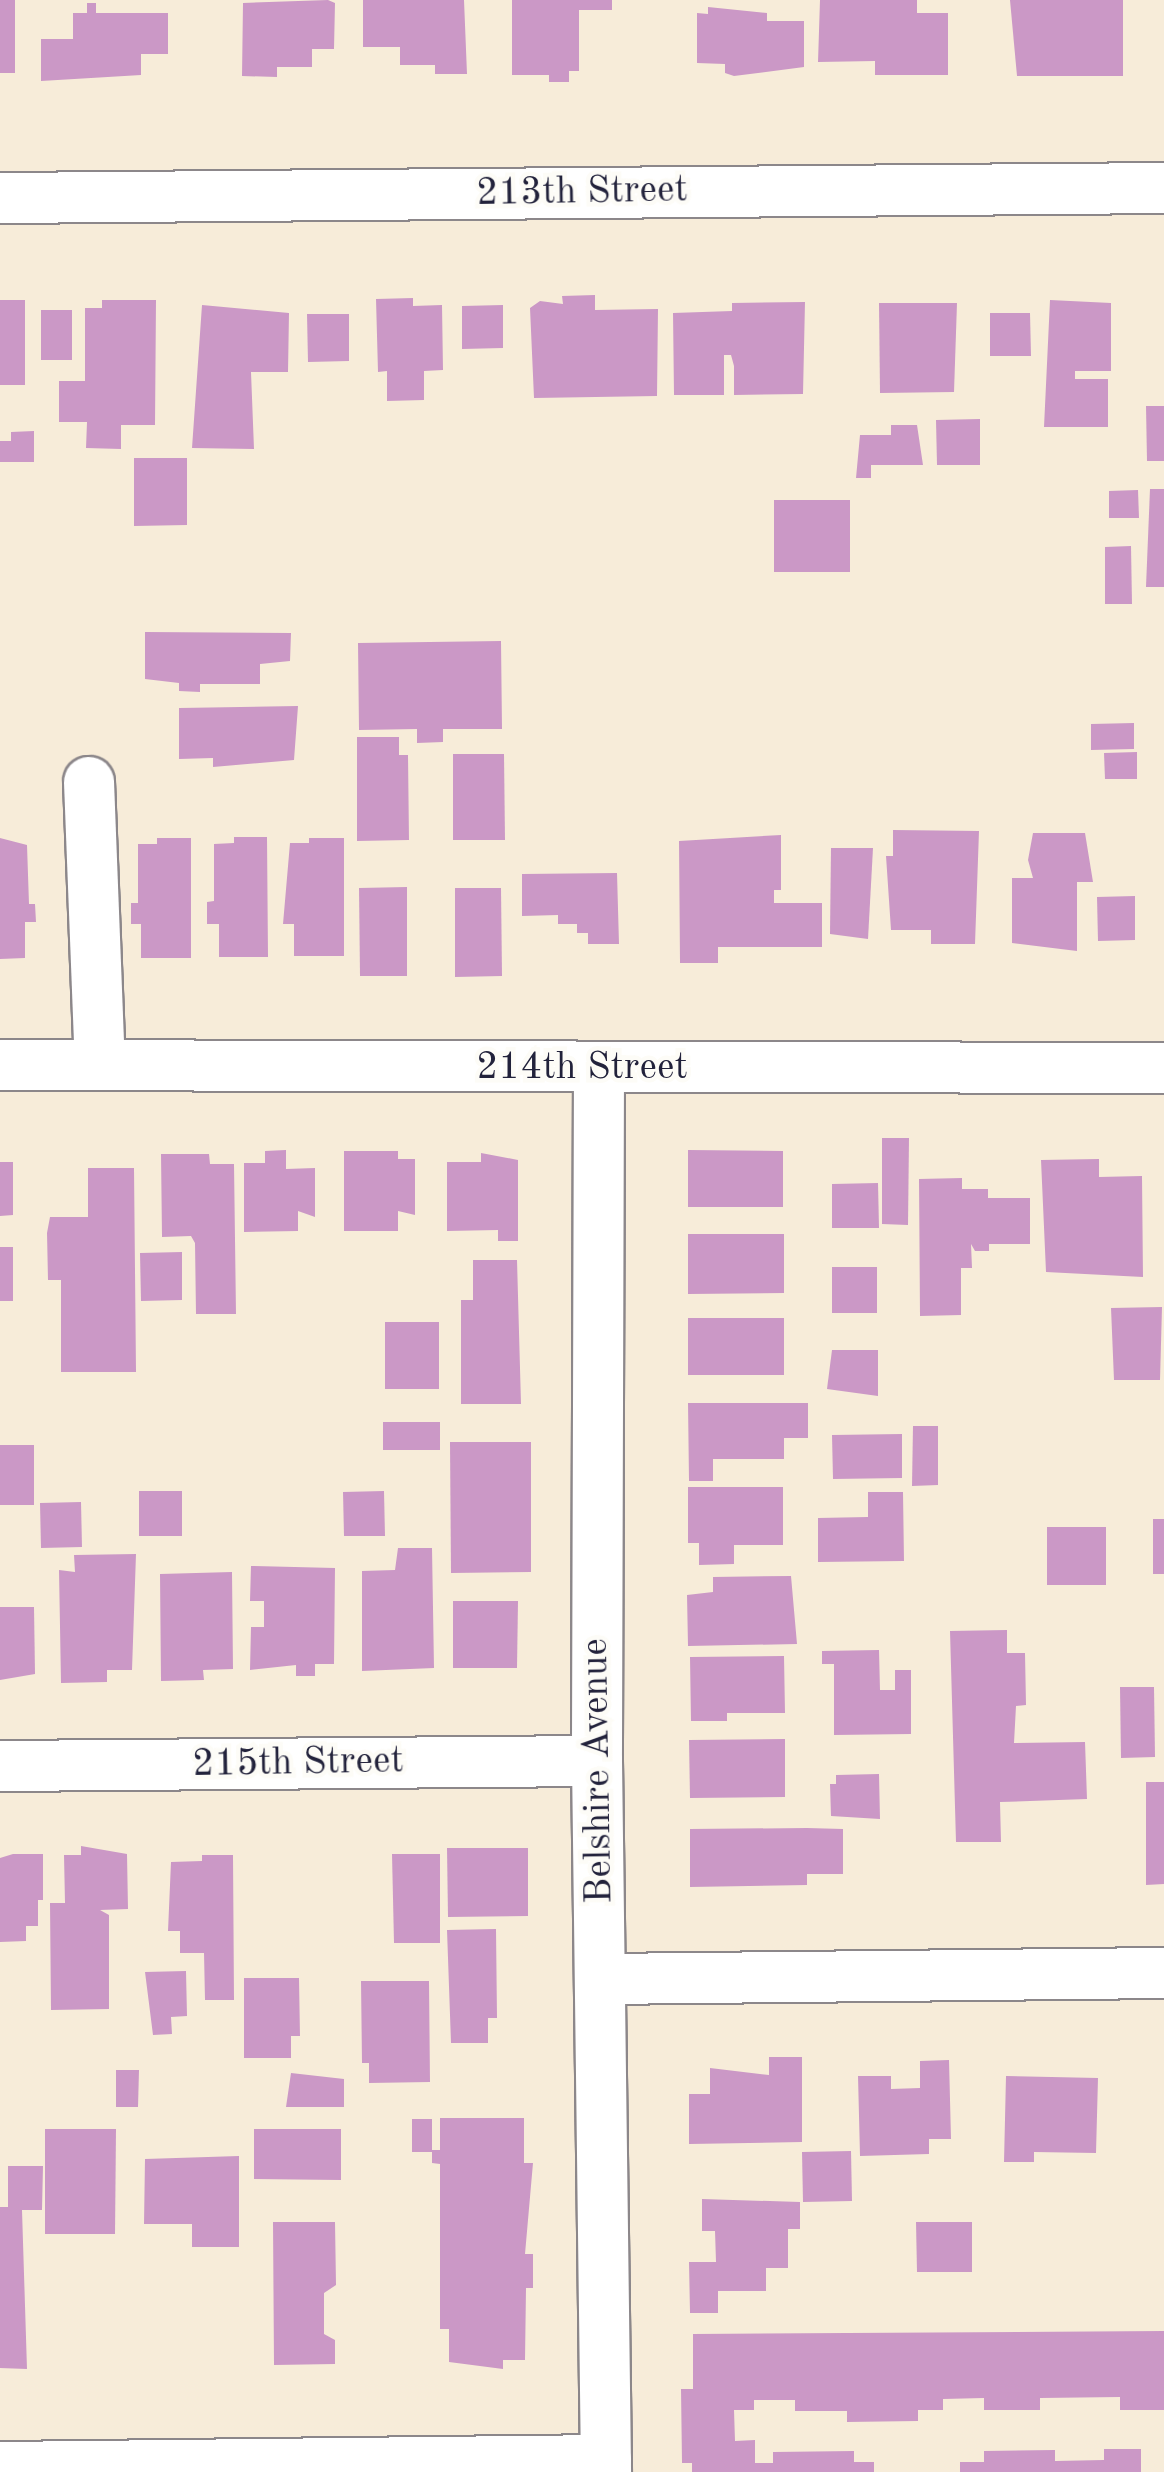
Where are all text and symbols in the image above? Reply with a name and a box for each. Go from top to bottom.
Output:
street label: 213th Street [476,168,688,218]
street label: 214th Street [476,1046,688,1092]
street label: Belshire Avenue [574,1638,624,1904]
street label: 215th Street [192,1739,404,1789]

